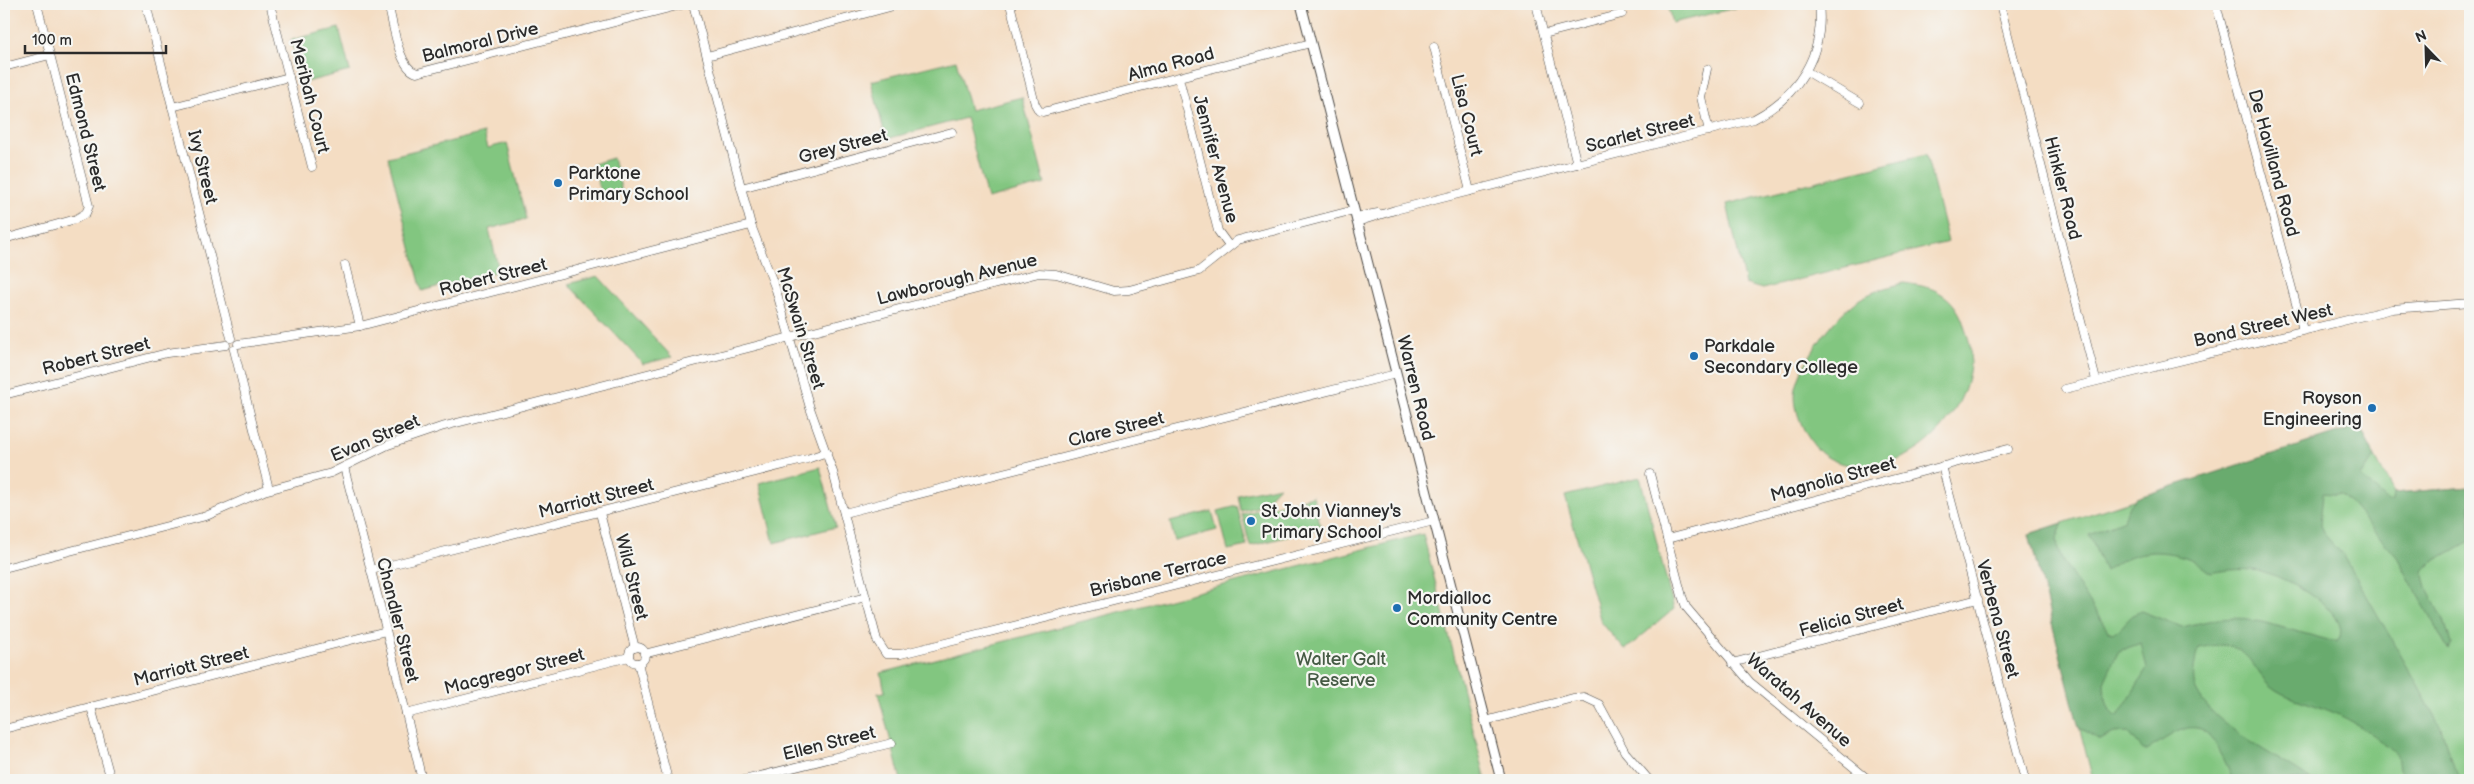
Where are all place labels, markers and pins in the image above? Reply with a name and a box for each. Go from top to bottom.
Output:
place label: Parktone Primary School [568,163,689,205]
marker: Parktone Primary School [552,177,564,189]
place label: Parkdale Secondary College [1704,336,1858,378]
marker: Parkdale Secondary College [1688,350,1700,362]
place label: Royson Engineering [2263,388,2362,430]
marker: Royson Engineering [2366,402,2378,414]
place label: St John Vianney's Primary School [1261,501,1401,543]
marker: St John Vianney's Primary School [1245,515,1257,527]
place label: Mordialloc Community Centre [1407,588,1558,630]
marker: Mordialloc Community Centre [1391,602,1403,614]

